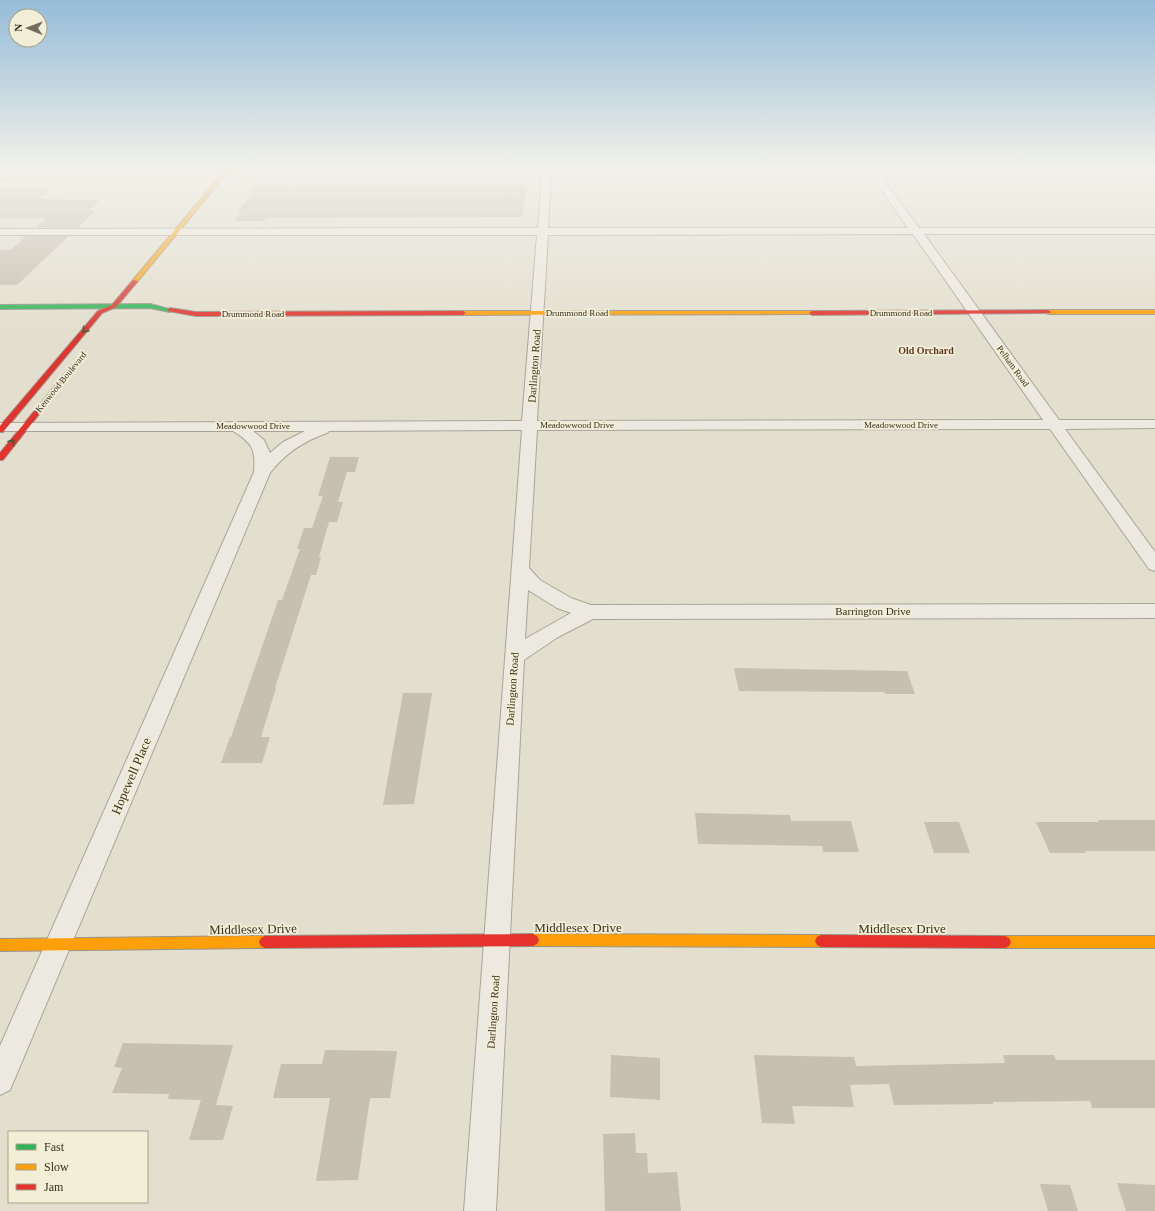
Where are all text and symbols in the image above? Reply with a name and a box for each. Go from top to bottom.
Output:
north arrow [8,8,48,48]
text: N [12,24,24,32]
street label: Drummond Road [546,308,609,318]
street label: Drummond Road [870,308,933,318]
street label: Drummond Road [222,309,285,319]
one-way arrow [82,325,89,333]
street label: Darlington Road [525,328,543,403]
street label: Pelham Road [995,344,1032,389]
district label: Old Orchard [898,345,954,356]
street label: Kenwood Boulevard [34,349,89,414]
street label: Meadowwood Drive [540,420,614,430]
street label: Meadowwood Drive [864,420,938,430]
street label: Meadowwood Drive [216,421,290,431]
one-way arrow [8,440,15,447]
street label: Barrington Drive [835,605,911,617]
street label: Darlington Road [503,651,521,726]
street label: Hopewell Place [108,735,154,817]
street label: Middlesex Drive [534,920,622,935]
street label: Middlesex Drive [209,921,297,937]
street label: Middlesex Drive [858,921,946,936]
street label: Darlington Road [484,974,502,1049]
legend [8,1131,148,1203]
text: Fast [44,1140,65,1154]
text: Slow [44,1160,69,1174]
text: Jam [44,1180,64,1194]

